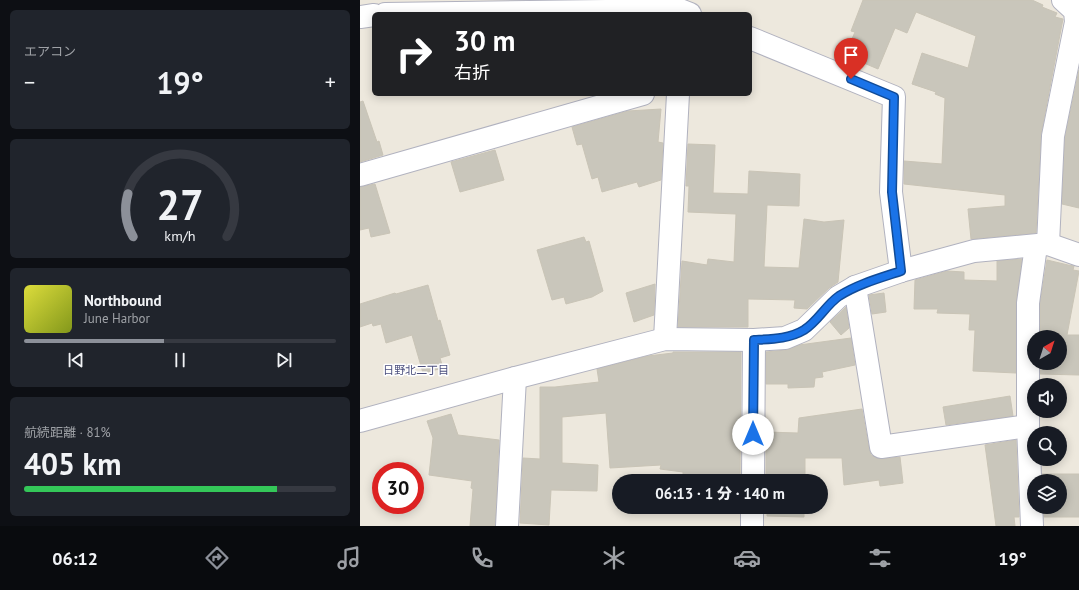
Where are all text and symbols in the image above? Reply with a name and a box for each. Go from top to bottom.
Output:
text: 30 m [454,22,515,59]
icon: right [388,28,440,80]
pin [834,38,868,79]
text: エアコン [24,43,76,60]
icon: arrive [840,44,862,66]
text: 右折 [454,61,490,84]
text: 19° [156,63,204,102]
text: − [24,68,35,96]
text: + [325,68,336,96]
text: 27 [156,177,204,230]
text: km/h [164,225,196,244]
text: Northbound [84,291,161,310]
text: June Harbor [84,310,150,327]
north arrow [1027,330,1067,370]
map controls [1027,330,1067,514]
icon: previous [65,349,87,371]
icon: pause [169,349,191,371]
icon: next [273,349,295,371]
district label: 日野北二丁目 [383,363,449,377]
button: sound [1027,378,1067,418]
position arrow [732,413,774,455]
text: 航続距離 · 81% [24,424,111,441]
button: search [1027,426,1067,466]
text: 405 km [24,444,122,483]
speed limit sign: 30 [372,462,424,514]
button: layers [1027,474,1067,514]
text: 06:13 · 1 分 · 140 m [655,484,785,503]
icon: directions [203,544,231,572]
icon: music [335,544,363,572]
icon: phone [468,544,496,572]
icon: climate [600,544,628,572]
icon: car [733,544,761,572]
icon: filters [866,544,894,572]
text: 06:12 [52,547,98,570]
text: 19° [998,547,1027,570]

